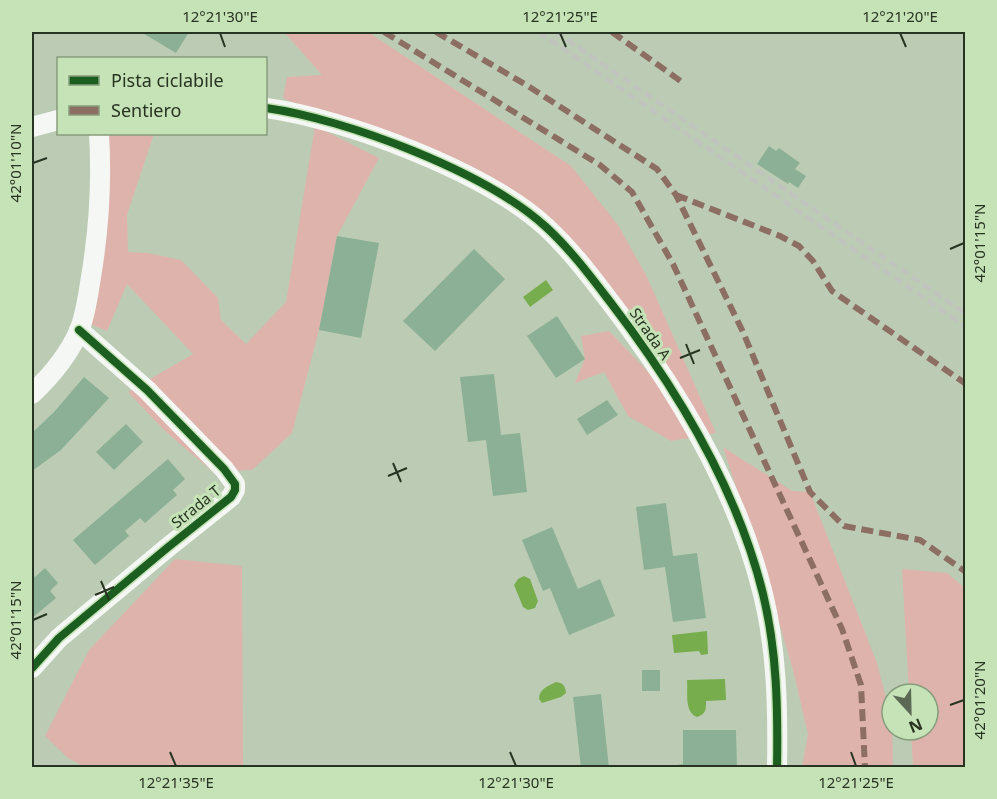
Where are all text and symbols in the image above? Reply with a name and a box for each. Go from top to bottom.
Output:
text: 12°21'30"E [182,6,258,26]
text: 12°21'25"E [522,6,598,26]
text: 12°21'20"E [862,6,938,26]
legend [57,57,267,135]
text: Pista ciclabile [111,68,224,92]
text: Sentiero [111,98,181,122]
text: 42°01'10"N [5,124,25,202]
text: 42°01'15"N [969,204,989,282]
street label: Strada A [626,303,676,364]
street label: Strada T [167,480,225,532]
text: 42°01'15"N [5,581,25,659]
text: 42°01'20"N [969,661,989,739]
north arrow [880,682,940,742]
text: N [905,713,926,739]
text: 12°21'35"E [138,772,214,792]
text: 12°21'30"E [478,772,554,792]
text: 12°21'25"E [818,772,894,792]

